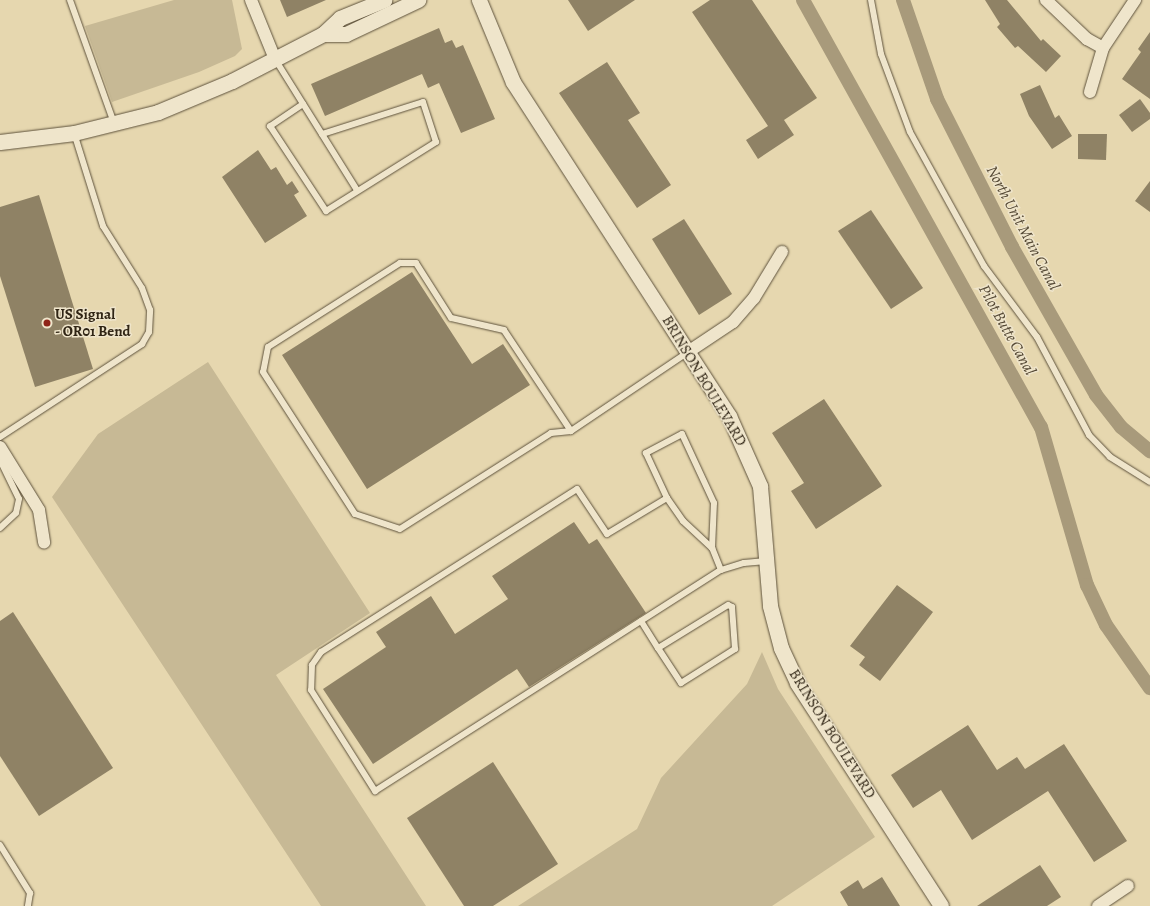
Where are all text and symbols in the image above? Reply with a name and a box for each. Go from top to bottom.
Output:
water label: North Unit Main Canal [982,162,1064,294]
water label: Pilot Butte Canal [974,281,1040,379]
place label: US Signal - OR01 Bend [55,305,131,340]
street label: BRINSON BOULEVARD [658,312,750,450]
marker: US Signal - OR01 Bend [42,318,52,328]
street label: BRINSON BOULEVARD [785,666,879,802]

